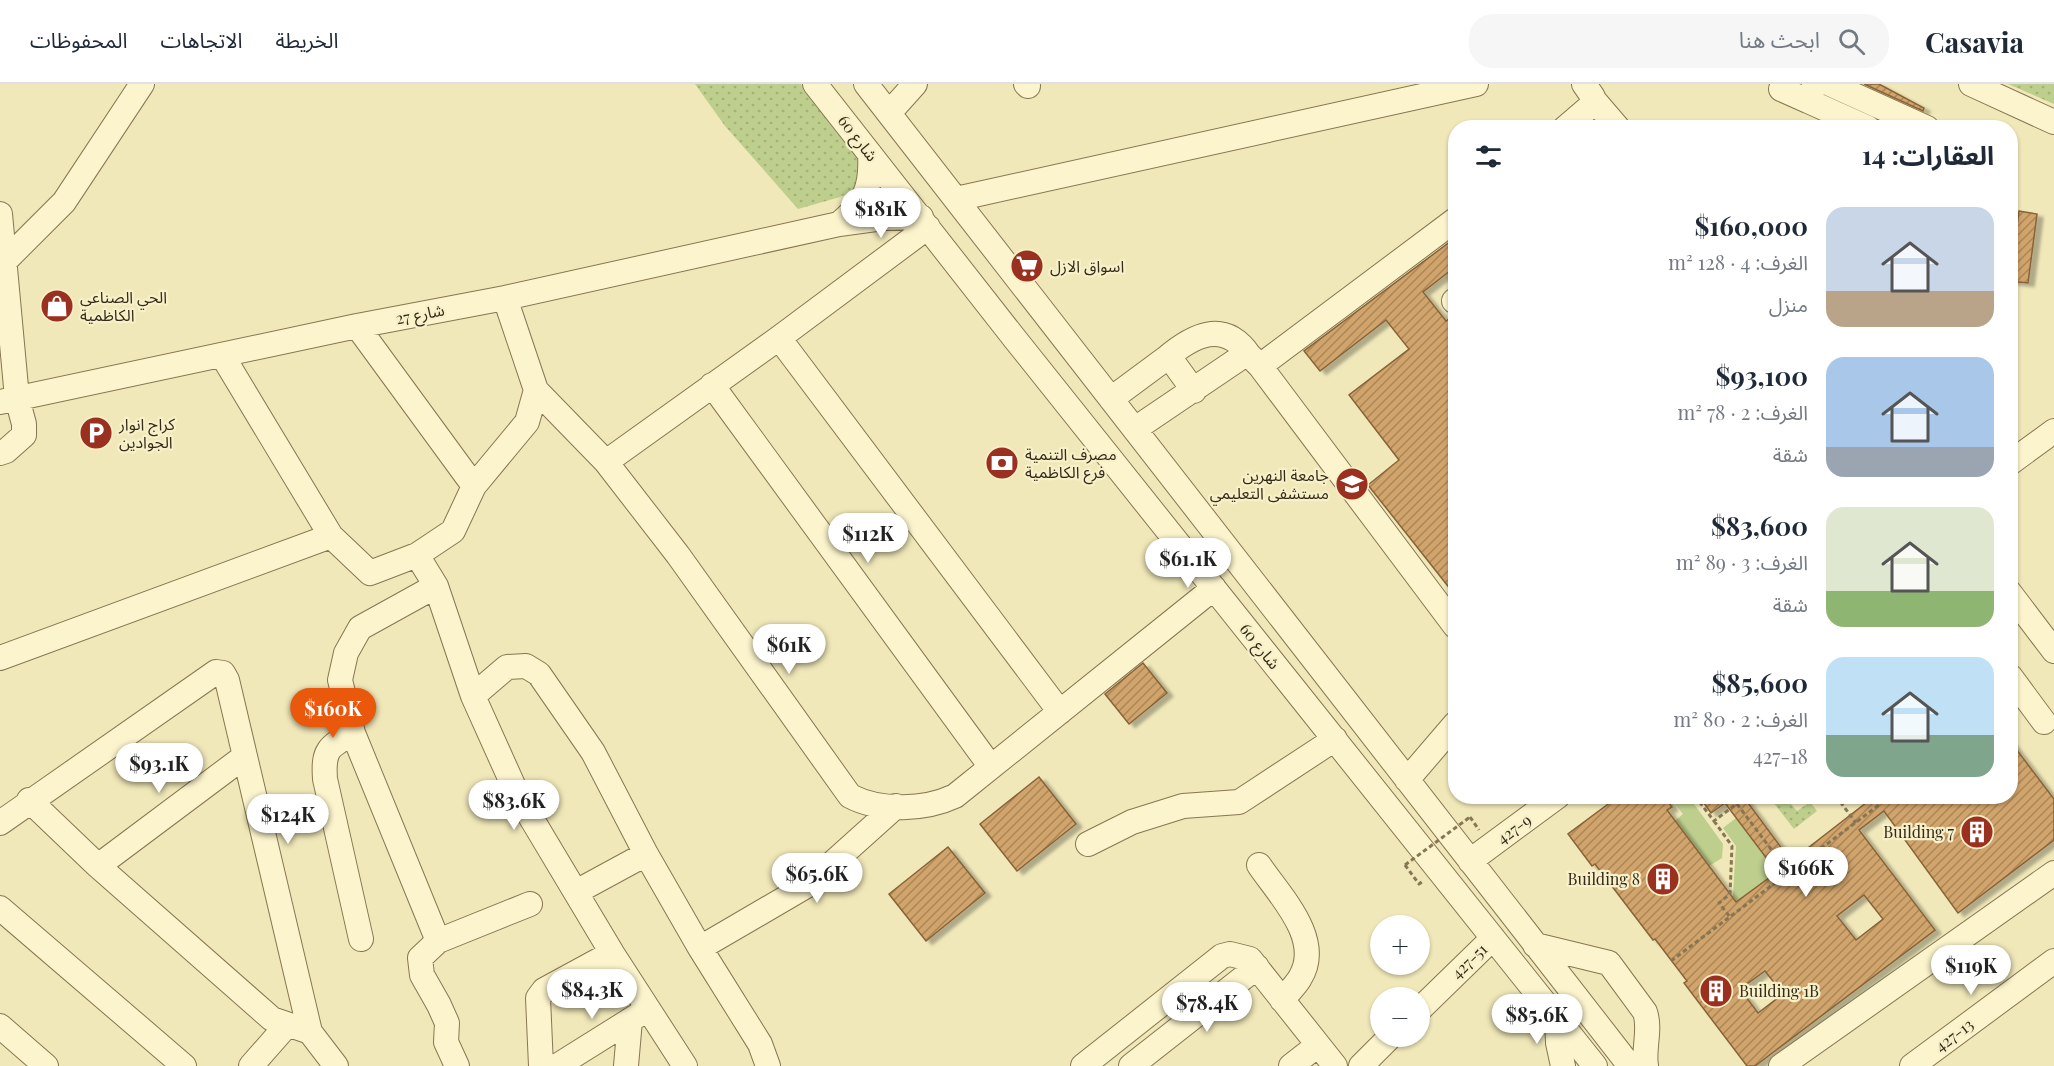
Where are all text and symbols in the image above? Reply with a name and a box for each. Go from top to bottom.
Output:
search box [1469,14,1889,68]
text: Casavia [1925,23,2024,60]
text: ابحث هنا [1739,24,1820,54]
text: المحفوظات [30,25,127,53]
text: الاتجاهات [160,25,242,53]
text: الخريطة [275,25,338,53]
icon: search [1835,25,1868,58]
street label: شارع 60 [831,110,883,167]
text: العقارات: 14 [1862,137,1994,172]
icon: filters [1472,140,1505,173]
pin: $181K [839,188,923,239]
text: $181K [855,194,907,221]
text: $160,000 [1694,208,1808,243]
icon: home [1874,231,1946,303]
supermarket icon: اسواق الازل [1009,248,1045,284]
text: الغرف: 4 · 128 m² [1668,248,1808,275]
place label: اسواق الازل [1050,255,1124,277]
place label: الحي الصناعي الكاظمية [80,286,167,325]
shop icon: الحي الصناعي الكاظمية [39,288,75,324]
text: منزل [1769,290,1808,317]
street label: شارع 27 [394,298,447,331]
text: $93,100 [1715,358,1808,393]
icon: home [1874,381,1946,453]
text: الغرف: 2 · 78 m² [1677,398,1808,425]
place label: كراج انوار الجوادين [118,413,175,452]
parking icon: كراج انوار الجوادين [78,415,114,451]
text: شقة [1773,440,1808,467]
place label: مصرف التنمية فرع الكاظمية [1025,443,1117,485]
bank icon: مصرف التنمية فرع الكاظمية [984,445,1020,481]
place label: جامعة النهرين مستشفى التعليمي [1210,464,1329,506]
school or university icon: جامعة النهرين مستشفى التعليمي [1334,466,1370,502]
text: $83,600 [1711,508,1808,543]
pin: $112K [826,513,910,564]
text: $112K [842,519,894,546]
icon: home [1874,531,1946,603]
pin: $61.1K [1139,538,1237,589]
text: $61.1K [1159,544,1217,571]
text: الغرف: 3 · 89 m² [1676,548,1808,575]
text: شقة [1773,590,1808,617]
street label: شارع 60 [1233,618,1285,675]
pin: $61K [753,624,825,675]
text: $61K [767,630,811,657]
text: $85,600 [1711,665,1808,700]
icon: home [1874,681,1946,753]
pin: $160K [291,688,375,739]
text: $160K [304,694,362,721]
text: الغرف: 2 · 80 m² [1674,705,1808,732]
text: 427-18 [1753,742,1808,769]
pin: $93.1K [110,743,208,794]
text: $93.1K [129,749,189,776]
pin: $83.6K [465,780,563,831]
text: $83.6K [482,786,546,813]
pin: $124K [246,794,330,845]
text: $124K [261,800,315,827]
street label: 427-9 [1492,809,1535,848]
building icon: Building 7 [1959,814,1995,850]
place label: Building 7 [1883,821,1954,842]
pin: $166K [1764,847,1848,898]
pin: $65.6K [768,853,866,904]
text: $166K [1778,853,1834,880]
text: $65.6K [786,859,848,886]
building icon: Building 8 [1645,861,1681,897]
place label: Building 8 [1568,868,1640,889]
map controls [1370,915,1430,1047]
button: + [1370,915,1430,975]
street label: 427-51 [1446,938,1491,983]
pin: $119K [1929,945,2013,996]
text: $119K [1945,951,1997,978]
pin: $84.3K [543,969,641,1020]
building icon: Building 1B [1698,973,1734,1009]
text: $84.3K [561,975,623,1002]
place label: Building 1B [1739,980,1819,1001]
pin: $78.4K [1158,982,1256,1033]
button: − [1370,987,1430,1047]
text: $78.4K [1176,988,1238,1015]
pin: $85.6K [1488,994,1586,1045]
text: $85.6K [1506,1000,1568,1027]
street label: 427-13 [1930,1013,1977,1056]

